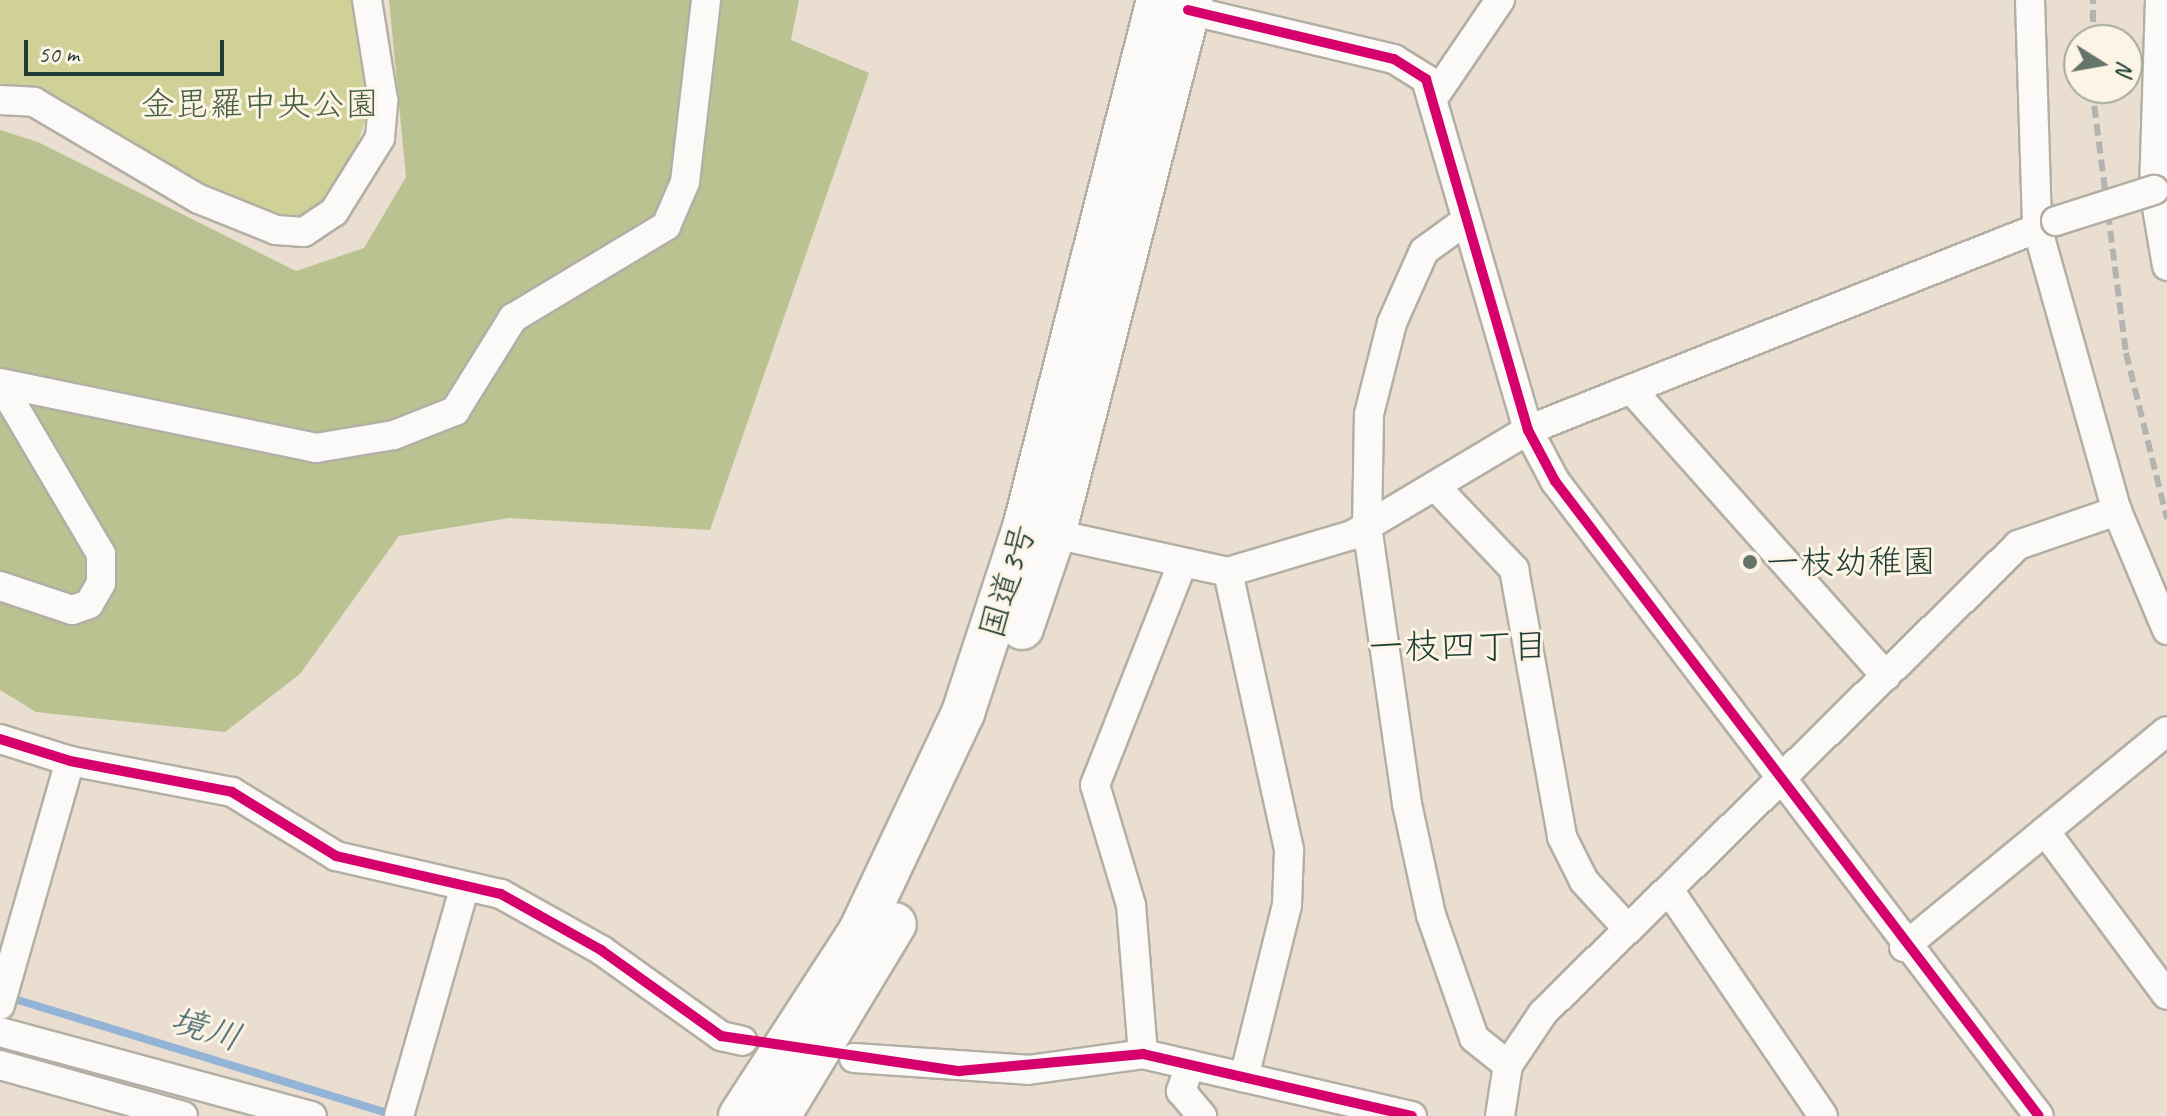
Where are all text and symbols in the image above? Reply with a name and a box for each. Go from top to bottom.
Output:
scale bar [28,24,228,74]
north arrow [2063,24,2143,104]
text: 50 m [38,39,79,69]
text: N [2110,59,2140,78]
park label: 金毘羅中央公園 [141,84,379,124]
street label: 国道3号 [970,519,1044,643]
place label: 一枝幼稚園 [1766,542,1936,582]
marker: 一枝幼稚園 [1741,553,1759,571]
district label: 一枝四丁目 [1368,625,1548,669]
water label: 境川 [165,998,247,1060]

